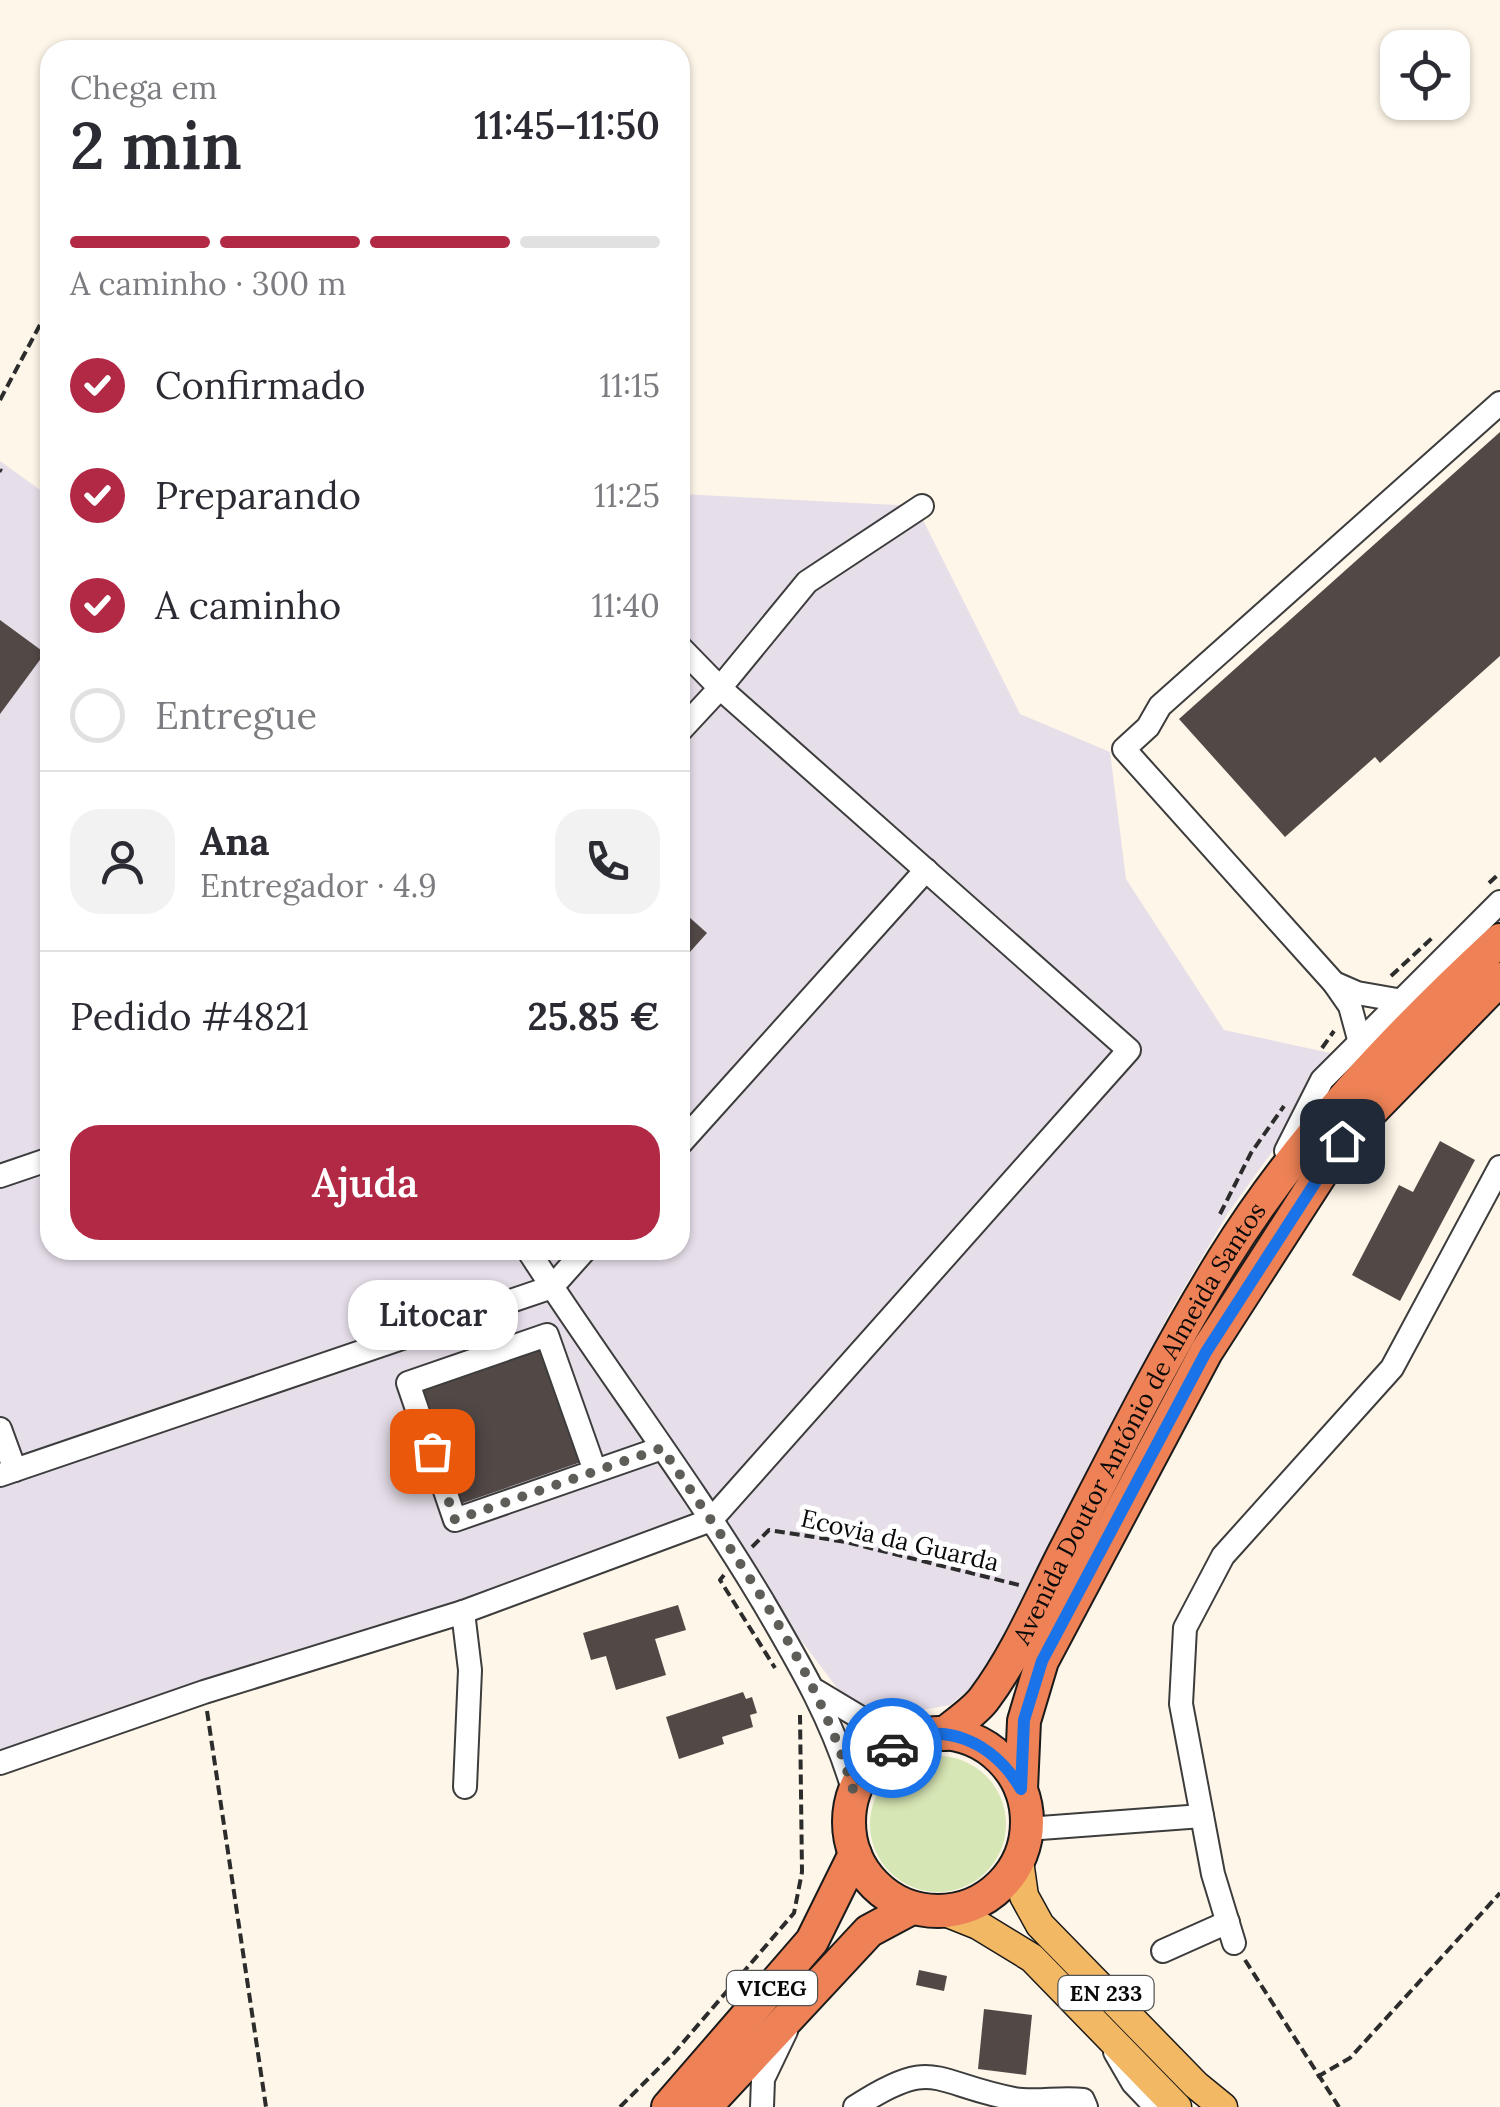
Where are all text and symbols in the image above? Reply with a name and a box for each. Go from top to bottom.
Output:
map controls [1380,30,1470,120]
button: locate [1380,30,1470,120]
text: Chega em [70,67,217,108]
text: 11:45–11:50 [474,101,660,149]
text: 2 min [70,104,242,187]
text: A caminho · 300 m [70,263,346,304]
icon: check [70,358,125,413]
text: Confirmado [155,361,366,409]
text: 11:15 [600,365,660,406]
icon: check [70,468,125,523]
text: Preparando [155,471,361,519]
text: 11:25 [594,475,660,516]
icon: check [70,578,125,633]
text: A caminho [155,581,341,629]
text: 11:40 [591,585,660,626]
text: Entregue [155,691,317,739]
button: person [70,809,175,914]
button: phone [555,809,660,914]
text: Ana [200,817,269,865]
text: Entregador · 4.9 [200,865,437,906]
text: Pedido #4821 [70,992,309,1040]
text: 25.85 € [527,992,660,1040]
pin [1300,1099,1385,1184]
icon: home [1315,1114,1370,1169]
button: Ajuda [70,1125,660,1240]
street label: Avenida Doutor António de Almeida Santos [1005,1196,1273,1650]
callout: Litocar [347,1281,517,1351]
text: Litocar [379,1294,487,1335]
pin [390,1409,475,1494]
icon: bag [405,1424,460,1479]
street label: Ecovia da Guarda [798,1502,1002,1578]
courier [842,1698,942,1798]
icon: car [865,1721,920,1776]
road number: VICEG [727,1971,817,2005]
road number: EN 233 [1058,1976,1154,2010]

